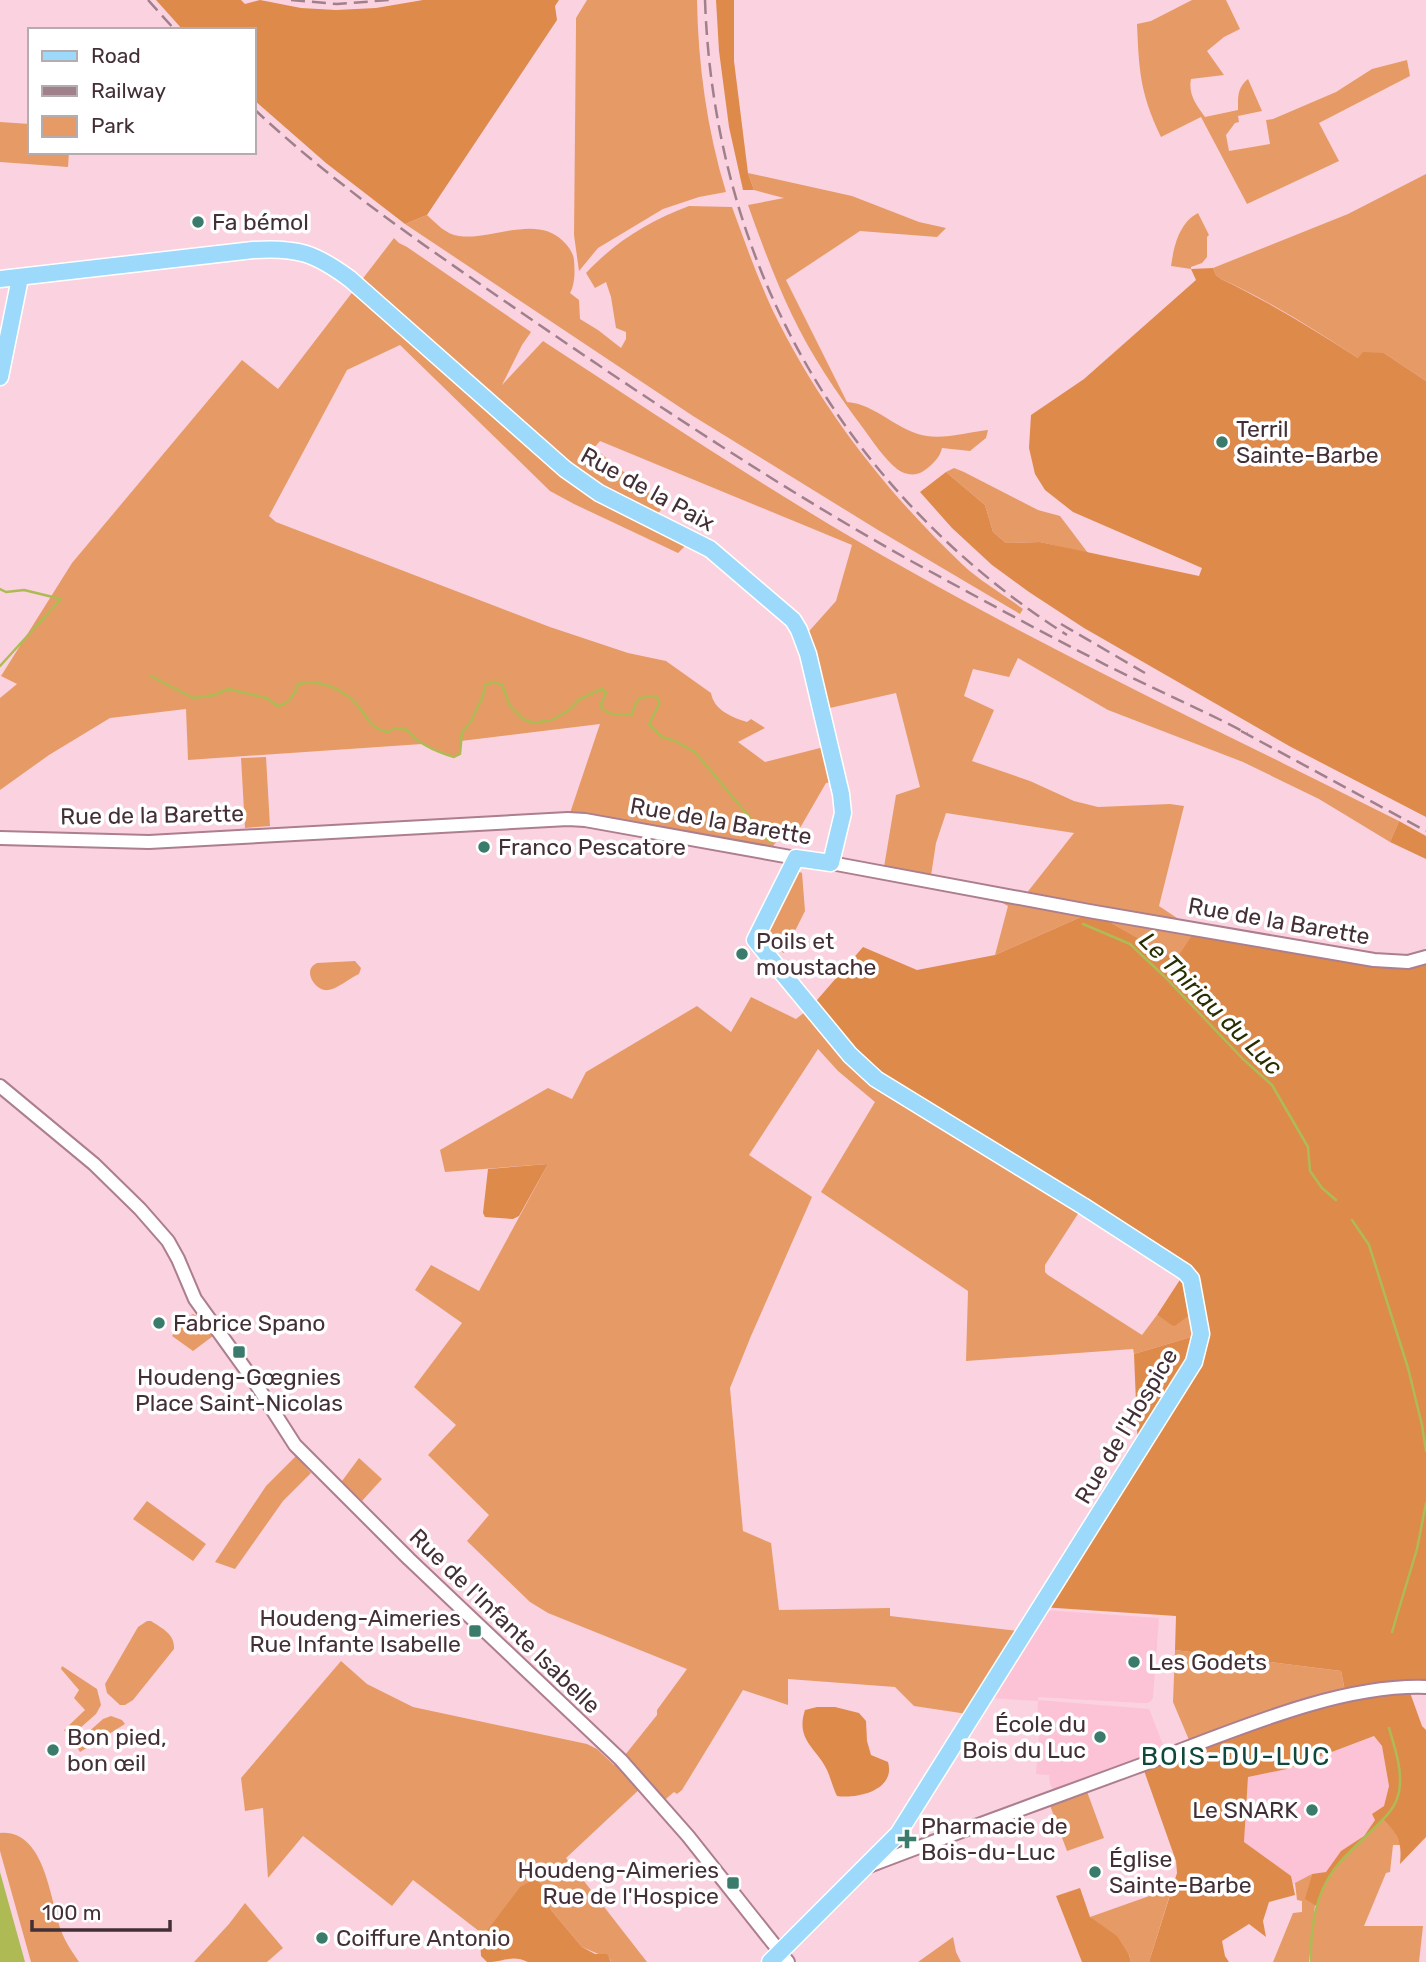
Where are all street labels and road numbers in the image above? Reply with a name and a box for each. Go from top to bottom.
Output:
street label: Rue de la Paix [576,441,720,537]
street label: Rue de la Barette [628,791,814,851]
street label: Rue de la Barette [60,799,244,831]
street label: Rue de la Barette [1186,891,1372,951]
street label: Rue de l'Hospice [1069,1343,1183,1509]
street label: Rue de l'Infante Isabelle [404,1523,606,1719]

